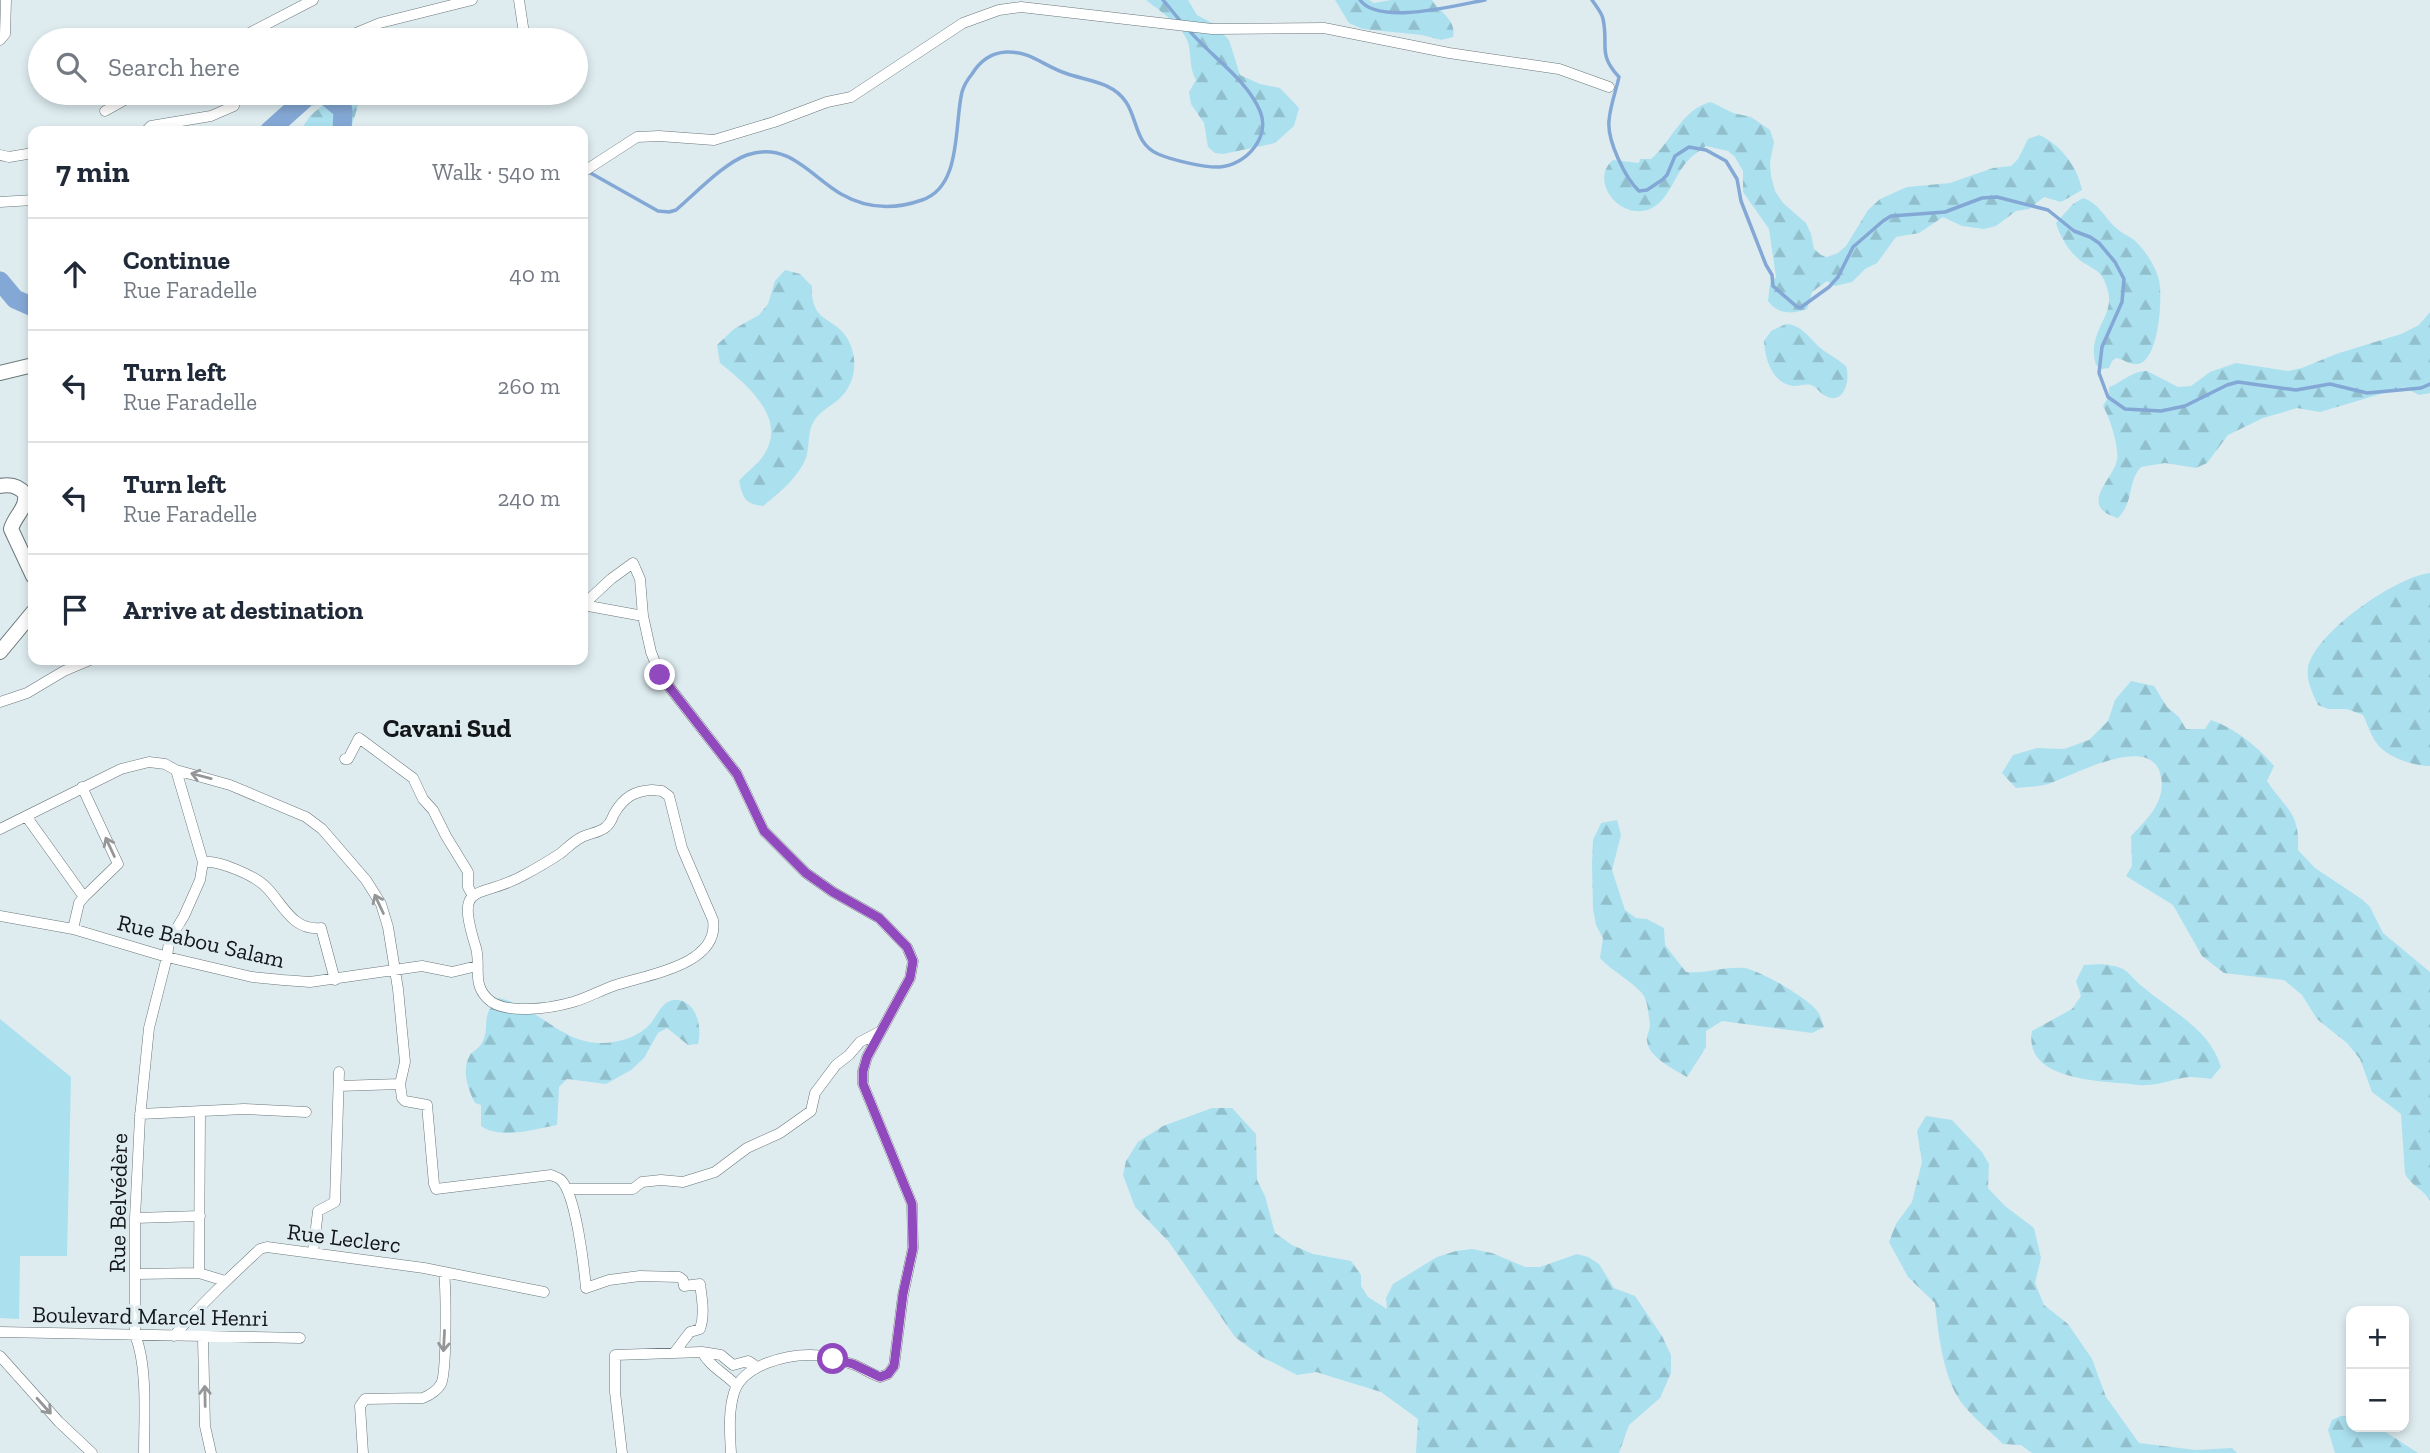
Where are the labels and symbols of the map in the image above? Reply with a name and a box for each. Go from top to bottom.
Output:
route end [644,659,675,690]
district label: Cavani Sud [383,712,512,744]
one-way arrow [190,769,212,782]
one-way arrow [103,837,116,858]
one-way arrow [372,894,385,915]
street label: Rue Babou Salam [115,908,287,974]
street label: Rue Belvédère [103,1133,133,1273]
street label: Rue Leclerc [286,1217,402,1259]
street label: Boulevard Marcel Henri [32,1300,268,1332]
one-way arrow [438,1329,451,1352]
route start [817,1343,848,1374]
one-way arrow [198,1385,211,1408]
one-way arrow [36,1397,53,1414]

